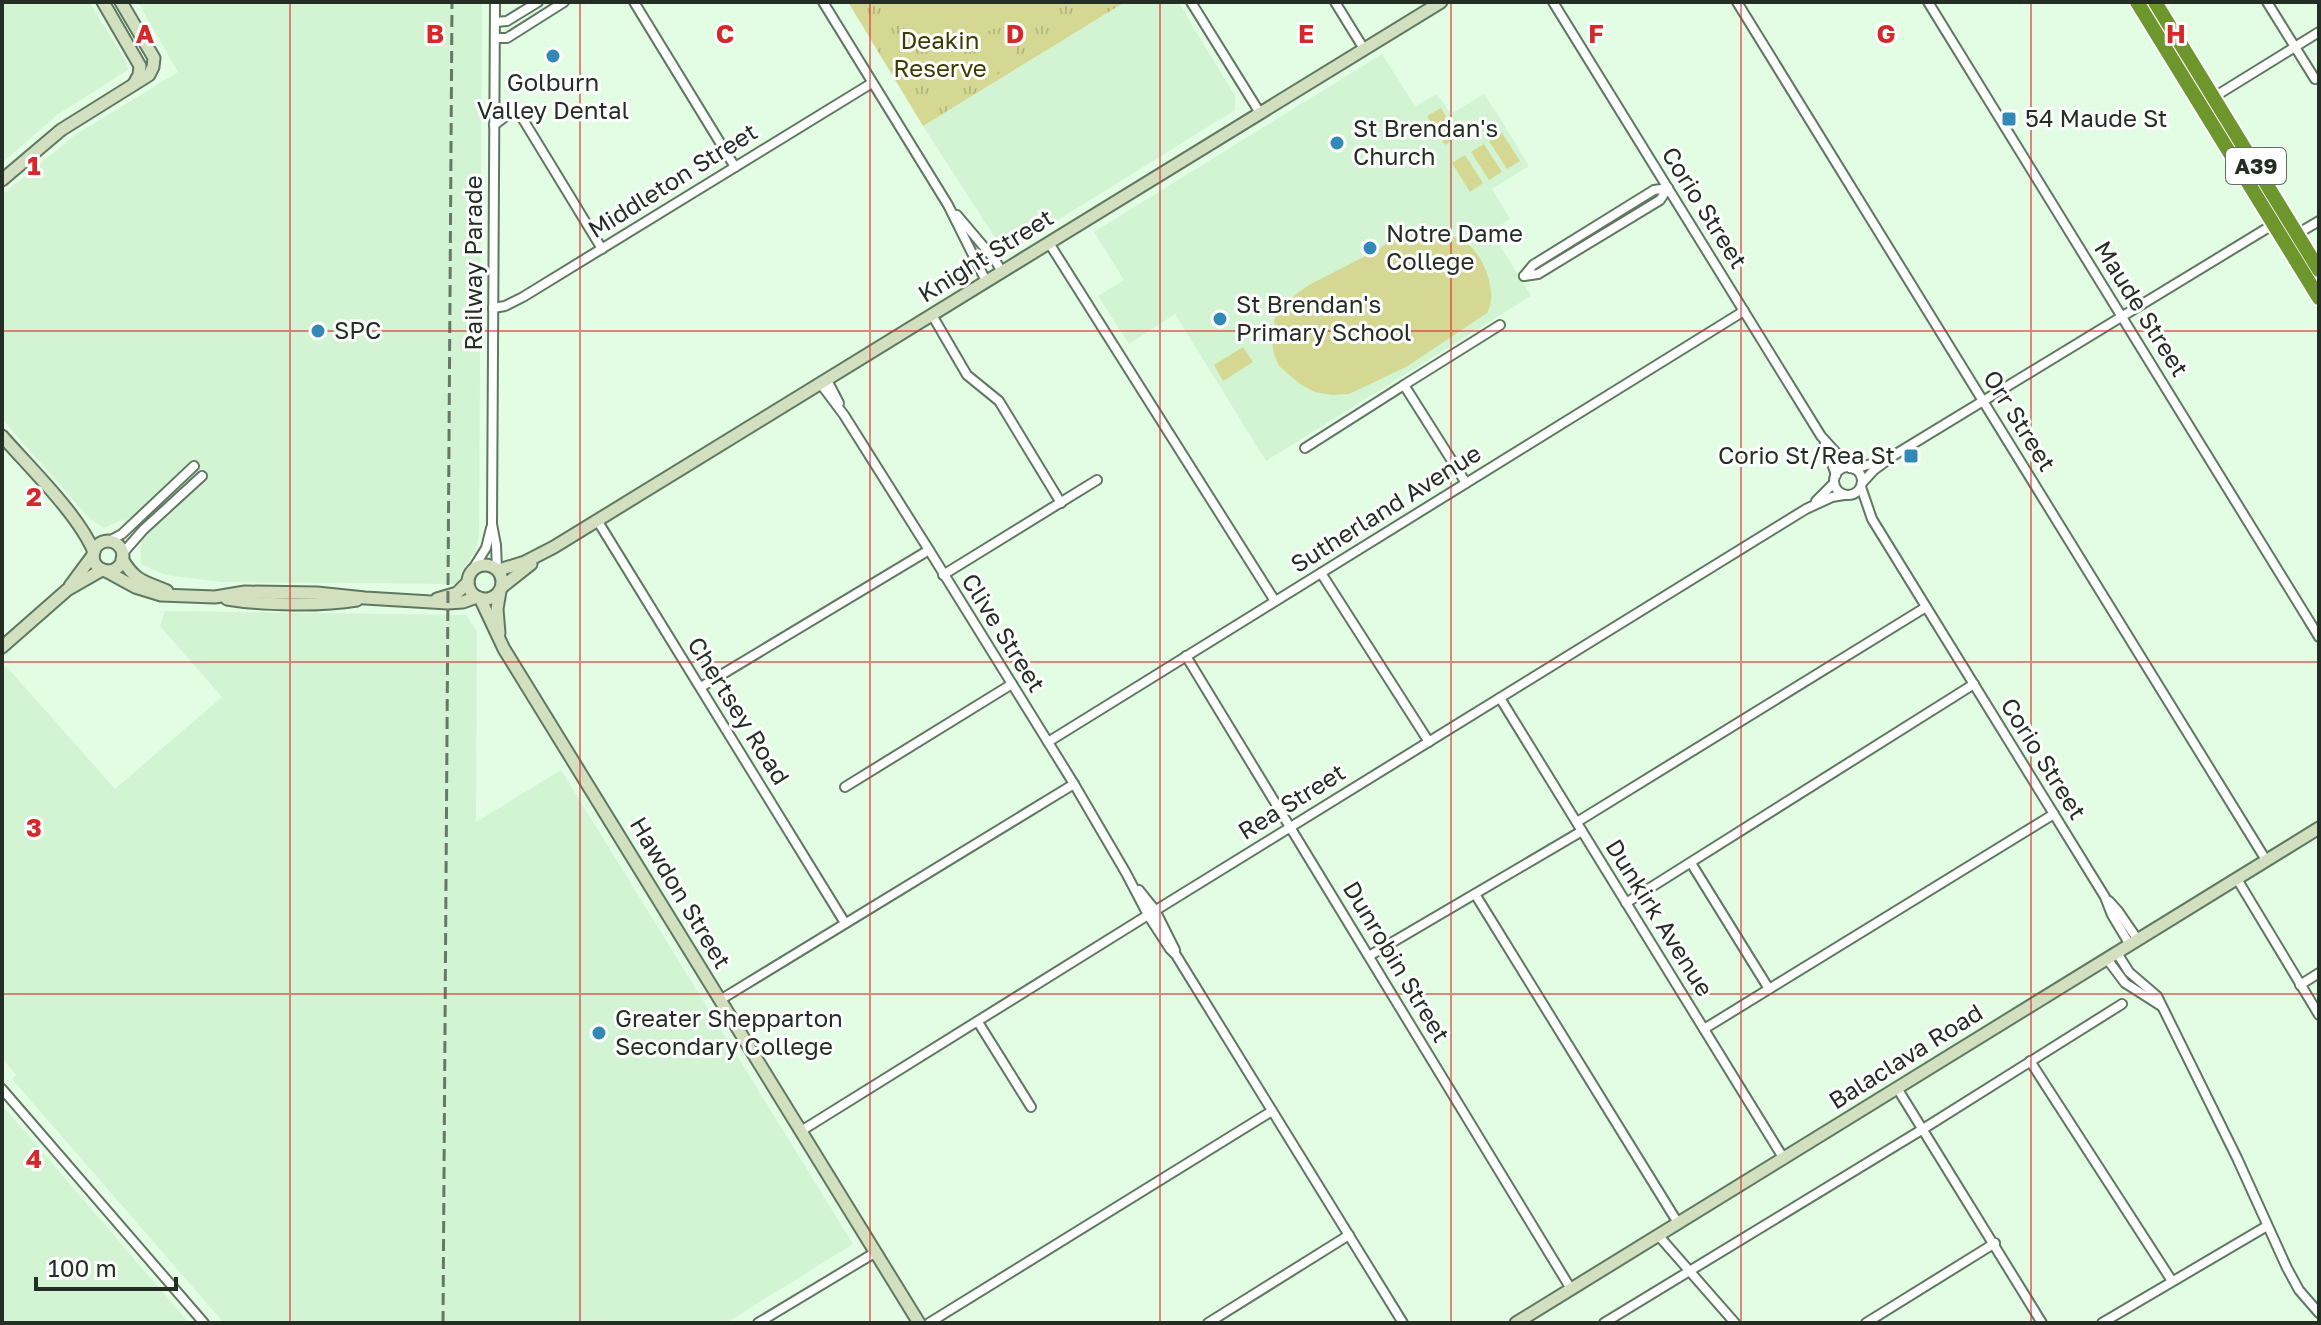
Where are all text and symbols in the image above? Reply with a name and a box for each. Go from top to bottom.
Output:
text: A [136,18,155,49]
text: B [426,18,444,49]
text: C [716,18,734,49]
text: D [1006,18,1024,49]
text: E [1298,18,1314,49]
text: F [1588,18,1604,49]
text: G [1876,18,1896,49]
text: H [2166,18,2186,49]
park label: Deakin Reserve [893,25,987,82]
marker: Golburn Valley Dental [544,47,562,65]
place label: Golburn Valley Dental [477,67,629,124]
place label: 54 Maude St [2025,103,2167,132]
marker: 54 Maude St [2000,110,2018,128]
place label: St Brendan's Church [1353,113,1498,170]
street label: Middleton Street [582,116,762,243]
marker: St Brendan's Church [1328,134,1346,152]
street label: Corio Street [1656,141,1754,273]
road number: A39 [2226,148,2286,184]
text: 1 [27,150,41,181]
street label: Railway Parade [458,175,487,351]
street label: Knight Street [912,202,1058,308]
place label: Notre Dame College [1386,218,1523,275]
street label: Maude Street [2089,235,2195,381]
marker: Notre Dame College [1361,239,1379,257]
place label: St Brendan's Primary School [1236,289,1412,346]
marker: St Brendan's Primary School [1211,310,1229,328]
place label: SPC [334,315,381,344]
marker: SPC [309,322,327,340]
street label: Orr Street [1978,364,2063,476]
street label: Sutherland Avenue [1285,437,1486,578]
place label: Corio St/Rea St [1718,440,1895,469]
marker: Corio St/Rea St [1902,447,1920,465]
text: 2 [26,481,42,512]
street label: Clive Street [956,568,1052,697]
street label: Chertsey Road [682,631,796,789]
street label: Corio Street [1995,692,2093,824]
street label: Rea Street [1232,756,1350,845]
street label: Hawdon Street [625,811,738,973]
text: 3 [26,812,42,843]
street label: Dunkirk Avenue [1600,833,1720,1001]
street label: Dunrobin Street [1338,876,1457,1047]
street label: Balaclava Road [1823,997,1987,1115]
place label: Greater Shepparton Secondary College [615,1003,843,1060]
marker: Greater Shepparton Secondary College [590,1024,608,1042]
text: 4 [26,1143,42,1174]
scale bar [36,1241,176,1291]
text: 100 m [48,1253,117,1282]

